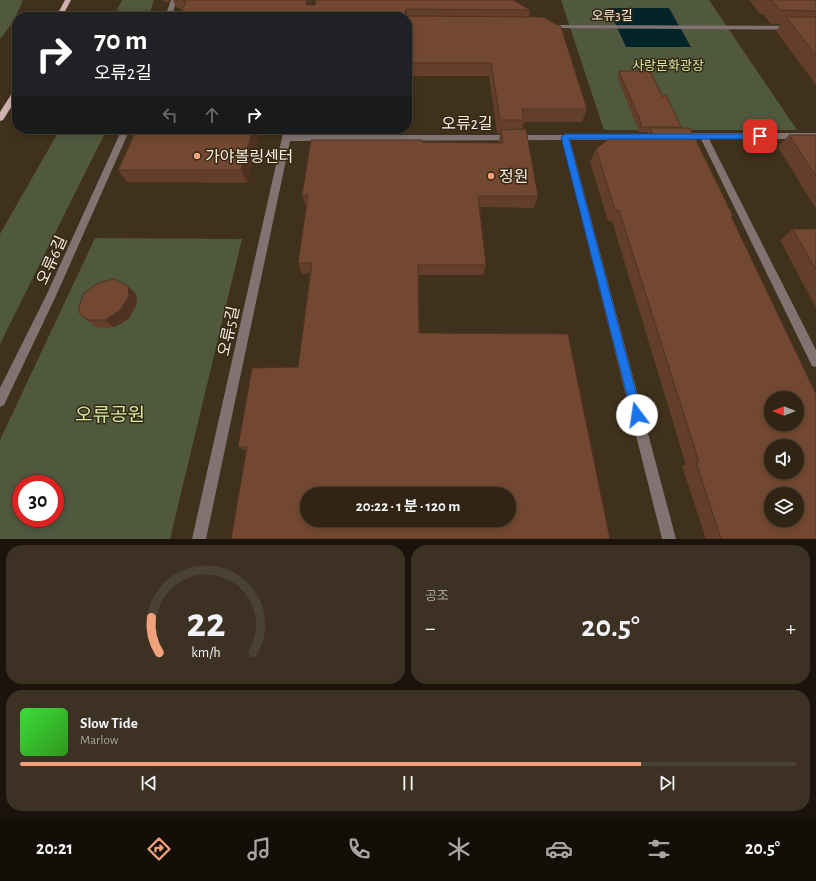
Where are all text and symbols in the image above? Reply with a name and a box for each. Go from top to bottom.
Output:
street label: 오류3길 [591,9,633,23]
text: 70 m [94,27,148,55]
icon: right [28,28,80,80]
park label: 사랑문화광장 [632,59,704,73]
text: 오류2길 [94,65,152,83]
icon: left [159,104,181,126]
icon: ahead [201,104,223,126]
icon: right [243,104,265,126]
street label: 오류2길 [441,116,493,132]
pin [743,119,777,153]
icon: arrive [749,125,771,147]
place label: 가야볼링센터 [205,149,293,165]
marker: 가야볼링센터 [192,151,202,161]
place label: 정원 [499,169,528,185]
marker: 정원 [486,171,496,181]
street label: 오류6길 [34,234,70,287]
street label: 오류5길 [216,305,242,358]
north arrow [764,391,804,431]
map controls [764,391,804,527]
position arrow [616,394,658,436]
park label: 오류공원 [75,405,145,425]
button: sound [764,439,804,479]
speed limit sign: 30 [12,475,64,527]
button: layers [764,487,804,527]
text: 20:22 · 1 분 · 120 m [356,499,460,514]
text: 공조 [425,590,449,603]
text: 22 [186,602,225,643]
text: 20.5° [581,612,640,642]
text: − [425,617,436,639]
text: + [785,617,796,639]
text: km/h [191,645,220,659]
text: Slow Tide [80,716,138,731]
text: Marlow [80,734,118,747]
icon: previous [138,772,160,794]
icon: pause [397,772,419,794]
icon: next [656,772,678,794]
icon: directions [145,835,173,863]
icon: music [245,835,273,863]
icon: phone [345,835,373,863]
icon: climate [445,835,473,863]
icon: car [545,835,573,863]
icon: filters [645,835,673,863]
text: 20:21 [36,840,73,858]
text: 20.5° [745,840,780,858]

